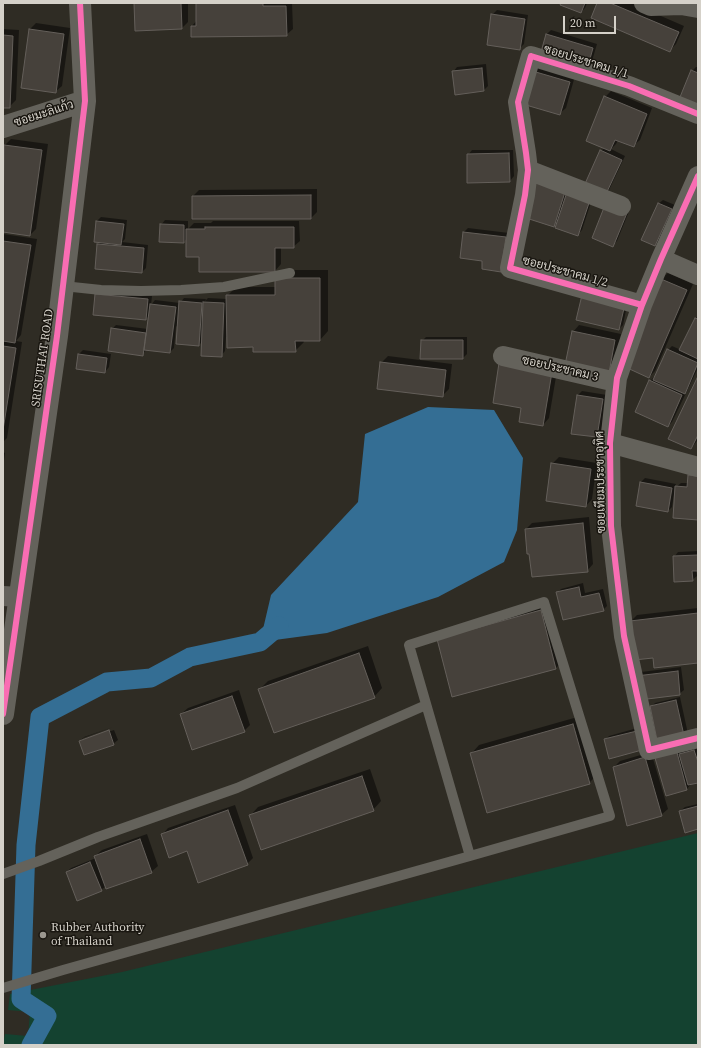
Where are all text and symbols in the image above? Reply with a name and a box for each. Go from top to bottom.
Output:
scale bar [565,8,618,34]
text: 20 m [570,15,596,31]
street label: ซอยประชาคม 1/1 [542,42,630,82]
street label: ซอยมะลิแก้ว [12,98,76,130]
street label: ซอยประชาคม 1/2 [521,254,609,290]
street label: SRISUTHAT ROAD [29,308,57,408]
street label: ซอยประชาคม 3 [520,353,600,385]
street label: ซอยเทียมประชาอุทิศ [593,431,609,533]
place label: Rubber Authority of Thailand [51,921,145,949]
marker: Rubber Authority of Thailand [38,930,48,940]

